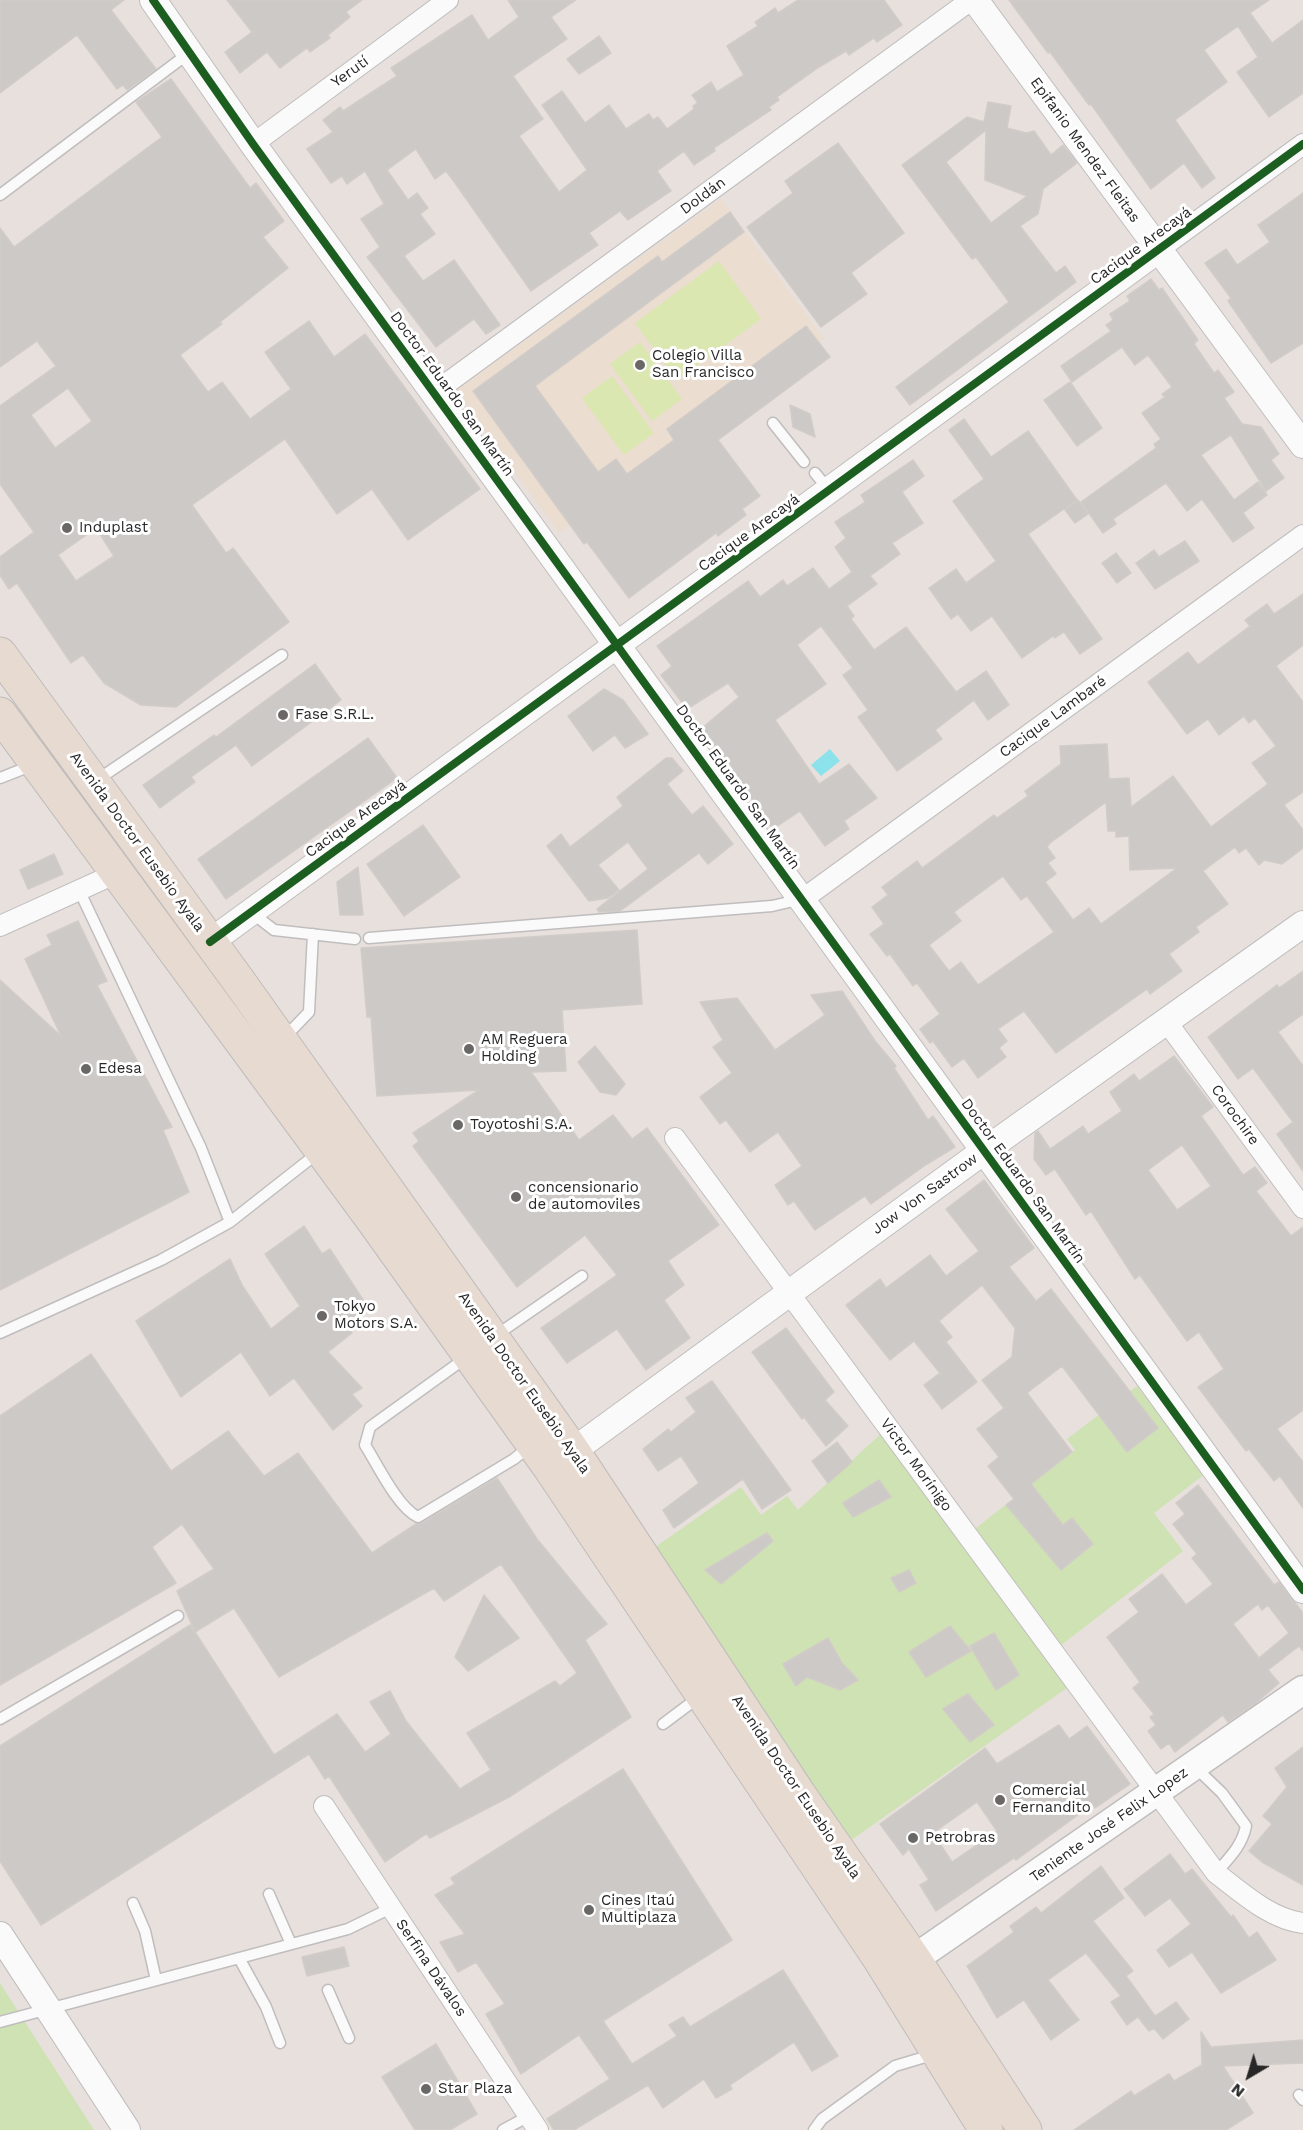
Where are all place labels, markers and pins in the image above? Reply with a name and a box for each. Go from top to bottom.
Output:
place label: Colegio Villa San Francisco [652,347,754,382]
marker: Colegio Villa San Francisco [633,358,647,372]
place label: Induplast [79,519,148,537]
marker: Induplast [60,521,74,535]
place label: Fase S.R.L. [295,706,374,724]
marker: Fase S.R.L. [276,708,290,722]
place label: AM Reguera Holding [481,1031,567,1066]
marker: AM Reguera Holding [462,1042,476,1056]
place label: Edesa [98,1060,142,1078]
marker: Edesa [79,1062,93,1076]
place label: Toyotoshi S.A. [470,1116,572,1134]
marker: Toyotoshi S.A. [451,1118,465,1132]
place label: concensionario de automoviles [528,1179,640,1214]
marker: concensionario de automoviles [509,1190,523,1204]
place label: Tokyo Motors S.A. [334,1298,417,1333]
marker: Tokyo Motors S.A. [315,1309,329,1323]
place label: Comercial Fernandito [1012,1782,1091,1817]
marker: Comercial Fernandito [993,1793,1007,1807]
place label: Petrobras [925,1829,995,1847]
marker: Petrobras [906,1831,920,1845]
place label: Cines Itaú Multiplaza [601,1892,676,1927]
marker: Cines Itaú Multiplaza [582,1903,596,1917]
place label: Star Plaza [438,2080,512,2098]
marker: Star Plaza [419,2082,433,2096]

